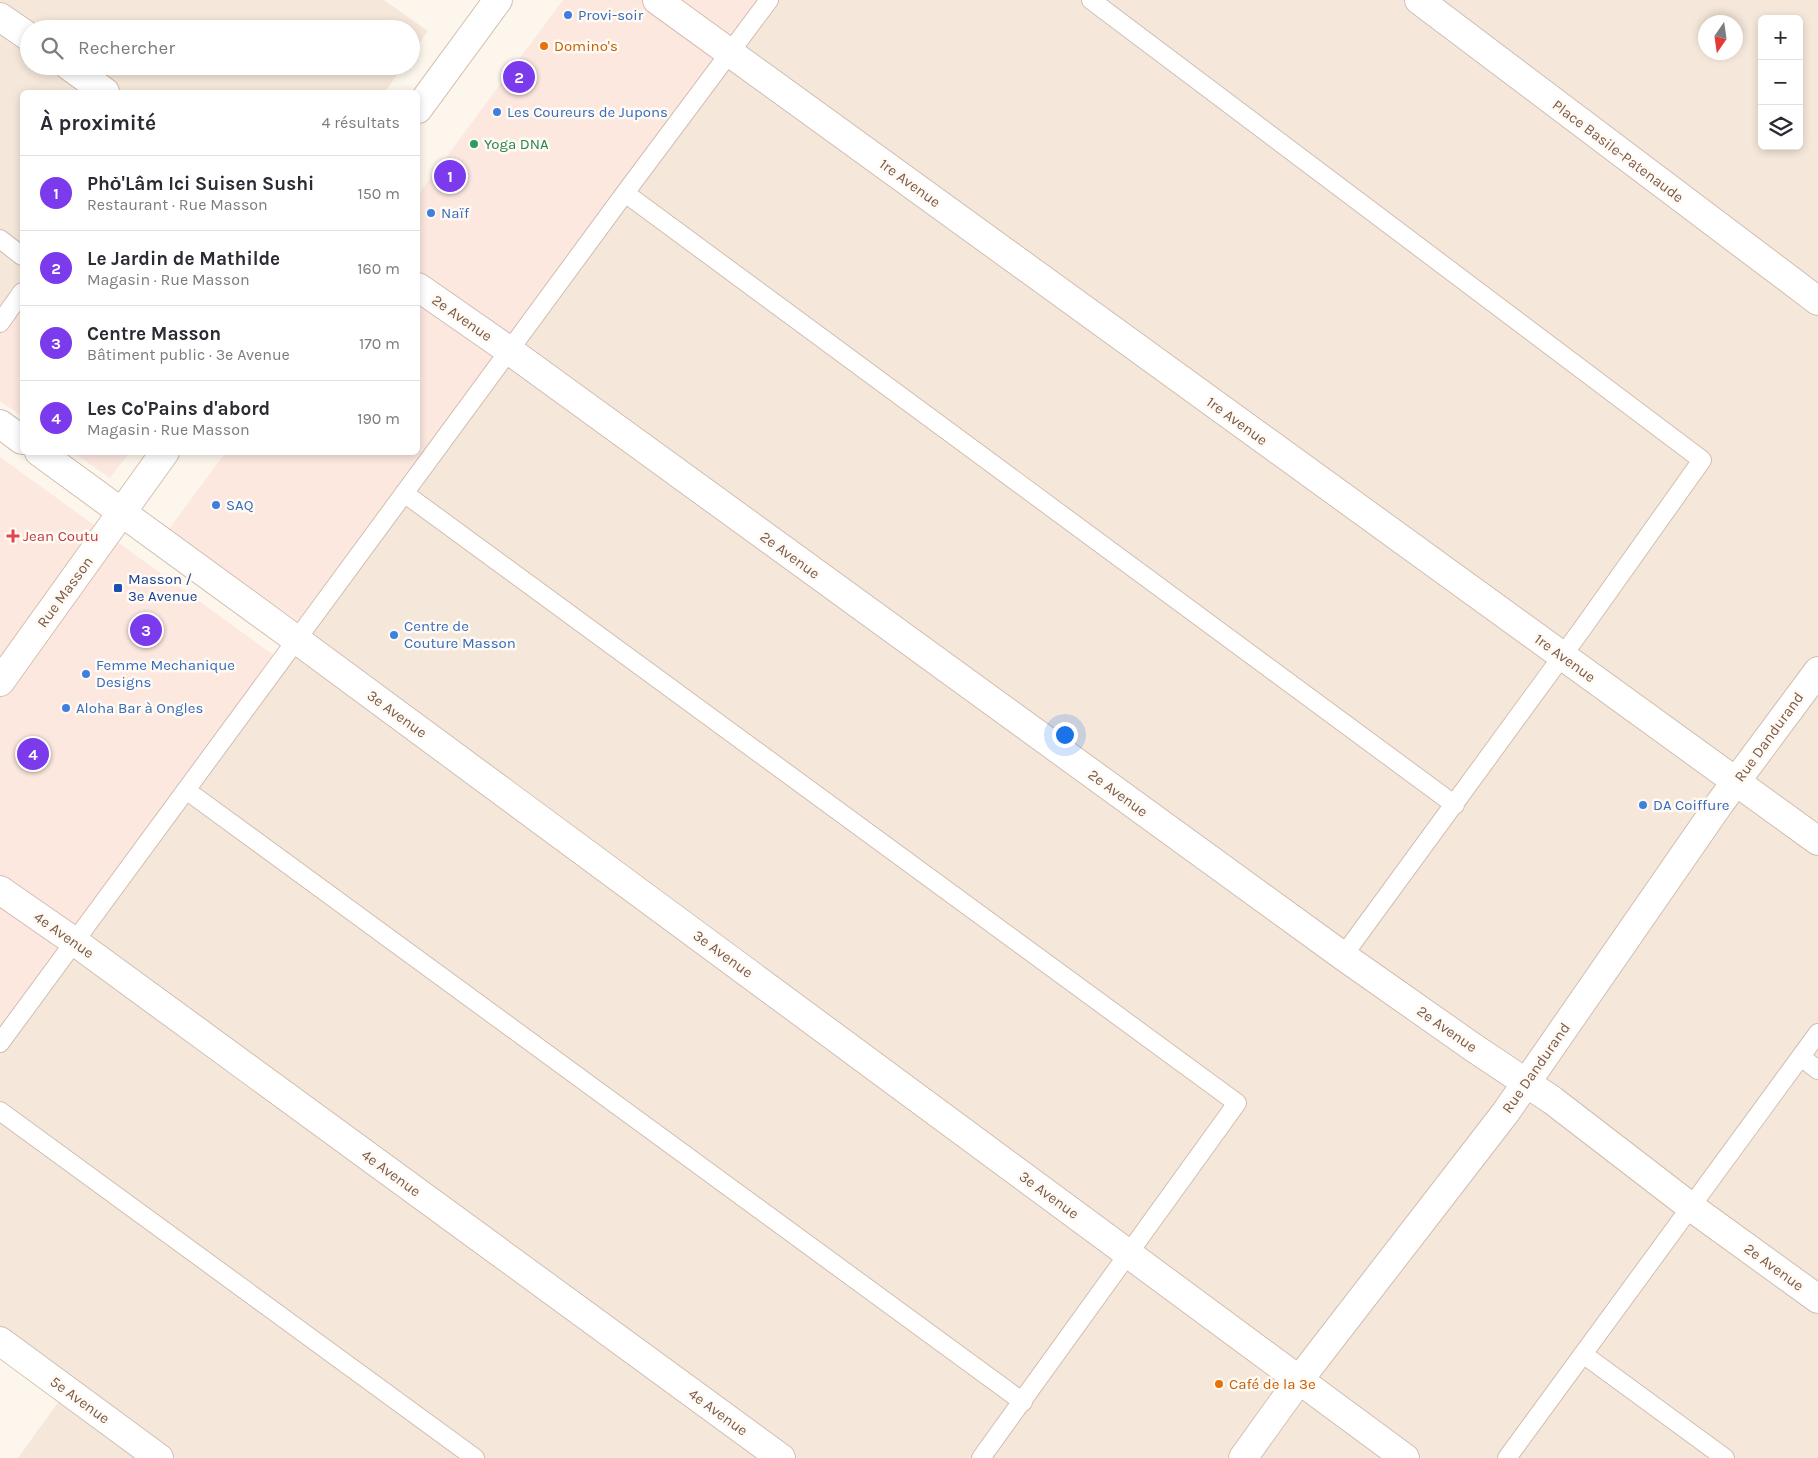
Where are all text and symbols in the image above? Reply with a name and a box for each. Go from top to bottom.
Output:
place label: Provi-soir [578,6,644,24]
marker: Provi-soir [562,9,574,21]
north arrow [1698,15,1743,60]
map controls [1758,15,1803,150]
button: + [1758,15,1803,60]
search box [20,20,420,75]
icon: search [38,34,66,62]
text: Rechercher [78,37,175,59]
place label: Domino's [554,37,618,55]
marker: Domino's [538,40,550,52]
pin: 2 [503,58,535,96]
button: − [1758,60,1803,105]
street label: Place Basile-Patenaude [1549,96,1687,206]
place label: Les Coureurs de Jupons [507,103,668,121]
button: layers [1758,105,1803,150]
marker: Les Coureurs de Jupons [491,106,503,118]
text: À proximité [40,111,156,135]
text: 4 résultats [321,113,400,132]
place label: Yoga DNA [484,135,549,153]
marker: Yoga DNA [468,138,480,150]
street label: 1re Avenue [876,155,944,211]
pin: 1 [434,157,466,195]
text: Phỏ'Lâm Ici Suisen Sushi [87,173,314,195]
text: 1 [53,184,59,203]
text: 150 m [357,184,400,203]
text: Restaurant · Rue Masson [87,195,268,214]
place label: Naïf [441,204,470,222]
marker: Naïf [425,207,437,219]
text: Le Jardin de Mathilde [87,248,280,270]
text: 2 [51,259,61,278]
text: 160 m [357,259,400,278]
text: Magasin · Rue Masson [87,270,250,289]
street label: 2e Avenue [428,291,496,345]
text: Centre Masson [87,323,221,345]
text: 3 [51,334,61,353]
text: 170 m [359,334,400,353]
text: Bâtiment public · 3e Avenue [87,345,290,364]
street label: 1re Avenue [1203,393,1271,449]
text: Les Co'Pains d'abord [87,398,270,420]
text: 4 [51,409,61,428]
text: 190 m [357,409,400,428]
text: Magasin · Rue Masson [87,420,250,439]
place label: SAQ [226,496,253,514]
marker: SAQ [210,499,222,511]
place label: Jean Coutu [23,527,99,545]
street label: 2e Avenue [757,527,823,583]
marker: Jean Coutu [7,530,19,542]
street label: Rue Masson [33,553,97,631]
place label: Masson / 3e Avenue [128,570,198,605]
marker: Masson / 3e Avenue [112,582,124,594]
pin: 3 [130,611,162,649]
place label: Centre de Couture Masson [404,617,516,652]
marker: Centre de Couture Masson [388,629,400,641]
street label: 1re Avenue [1531,630,1599,686]
place label: Femme Mechanique Designs [96,656,235,691]
marker: Femme Mechanique Designs [80,668,92,680]
street label: 3e Avenue [364,686,430,742]
street label: Rue Dandurand [1730,689,1808,785]
place label: Aloha Bar à Ongles [76,699,203,717]
marker: Aloha Bar à Ongles [60,702,72,714]
your location [1052,722,1078,748]
pin: 4 [17,735,49,773]
street label: 2e Avenue [1085,765,1151,821]
place label: DA Coiffure [1653,796,1729,814]
marker: DA Coiffure [1637,799,1649,811]
street label: 4e Avenue [31,908,97,962]
street label: 3e Avenue [690,926,756,982]
street label: 2e Avenue [1413,1002,1481,1056]
street label: Rue Dandurand [1498,1019,1574,1117]
street label: 4e Avenue [358,1145,424,1201]
street label: 3e Avenue [1016,1167,1082,1223]
street label: 2e Avenue [1741,1239,1807,1295]
street label: 5e Avenue [47,1372,113,1428]
place label: Café de la 3e [1229,1375,1316,1393]
marker: Café de la 3e [1213,1378,1225,1390]
street label: 4e Avenue [685,1384,751,1440]

